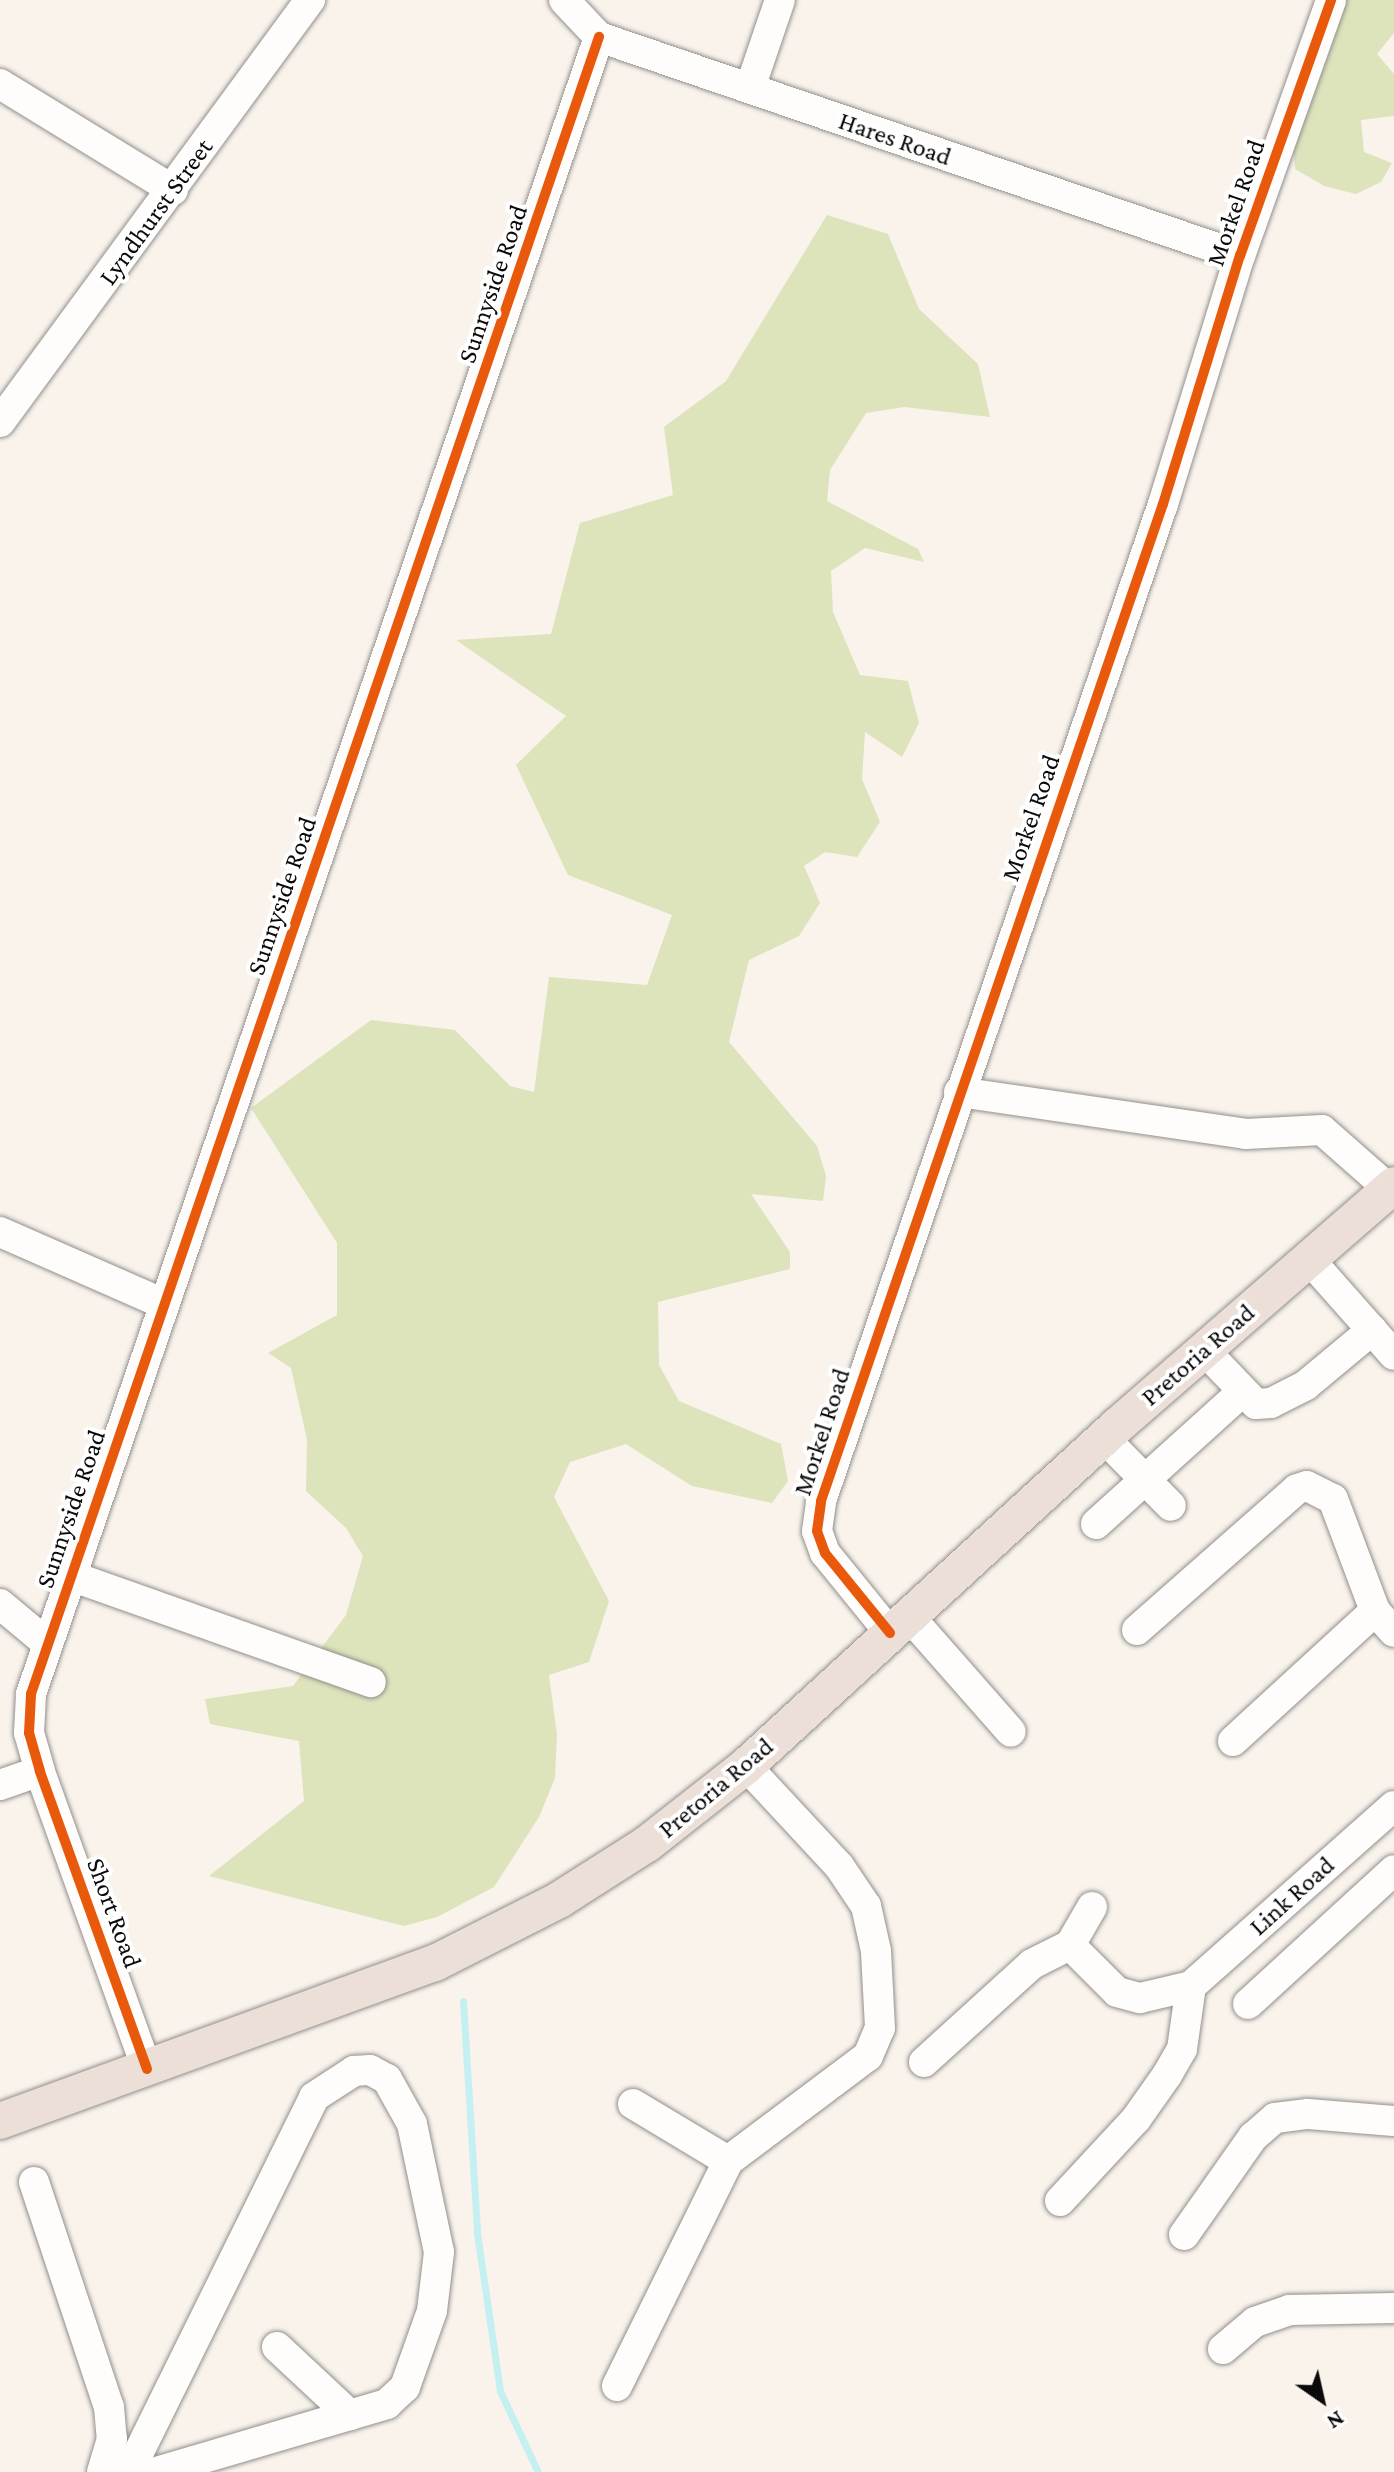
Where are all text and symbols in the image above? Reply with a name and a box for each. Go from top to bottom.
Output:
street label: Hares Road [835,105,955,173]
street label: Lyndhurst Street [92,133,220,291]
street label: Morkel Road [1200,136,1272,270]
street label: Sunnyside Road [451,201,535,367]
street label: Morkel Road [995,751,1067,885]
street label: Sunnyside Road [240,813,324,979]
street label: Pretoria Road [1135,1297,1261,1413]
street label: Morkel Road [787,1365,857,1499]
street label: Sunnyside Road [29,1426,113,1592]
street label: Pretoria Road [652,1731,780,1845]
street label: Link Road [1243,1850,1341,1942]
street label: Short Road [80,1854,148,1972]
north arrow [1282,2360,1362,2440]
text: N [1322,2406,1349,2435]

